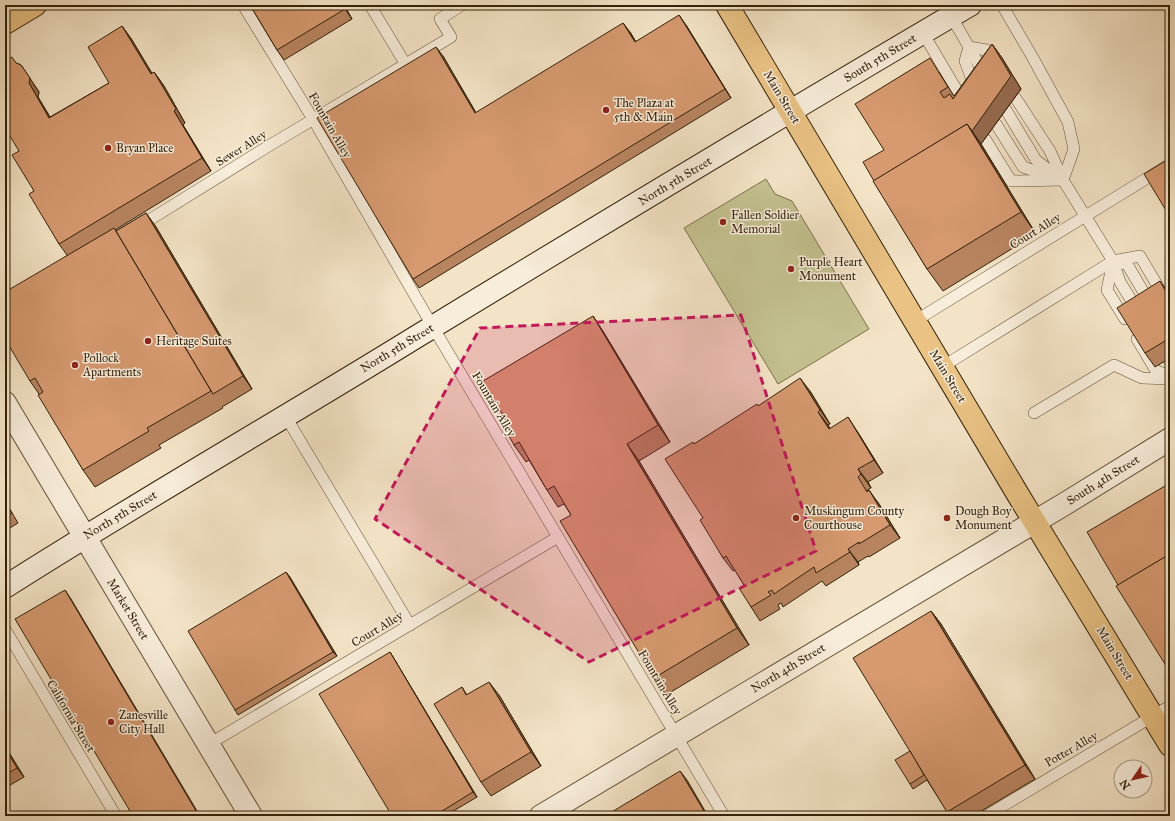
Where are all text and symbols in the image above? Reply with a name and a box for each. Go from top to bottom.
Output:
street label: South 5th Street [841,31,919,85]
street label: Main Street [761,68,804,127]
street label: Fountain Alley [306,90,355,161]
place label: The Plaza at 5th & Main [614,96,675,124]
marker: The Plaza at 5th & Main [601,105,611,115]
street label: Sewer Alley [213,127,269,169]
place label: Bryan Place [116,141,173,155]
marker: Bryan Place [103,143,113,153]
street label: North 5th Street [636,153,715,208]
place label: Fallen Soldier Memorial [731,208,800,236]
street label: Court Alley [1007,210,1063,252]
marker: Fallen Soldier Memorial [718,217,728,227]
place label: Purple Heart Monument [799,255,863,283]
marker: Purple Heart Monument [786,264,796,274]
street label: North 5th Street [358,320,437,375]
place label: Heritage Suites [156,334,232,349]
marker: Heritage Suites [143,336,153,346]
street label: Main Street [927,347,970,406]
place label: Pollock Apartments [82,351,141,379]
marker: Pollock Apartments [70,360,80,370]
street label: Fountain Alley [469,369,519,439]
street label: South 4th Street [1064,452,1143,508]
street label: North 5th Street [81,487,160,542]
place label: Muskingum County Courthouse [804,504,905,532]
place label: Dough Boy Monument [955,504,1013,532]
marker: Muskingum County Courthouse [791,513,801,523]
marker: Dough Boy Monument [942,513,952,523]
street label: Market Street [104,576,152,643]
street label: Court Alley [349,608,405,650]
street label: Main Street [1094,624,1137,683]
street label: North 4th Street [748,640,828,696]
street label: Fountain Alley [635,647,685,717]
street label: California Street [44,677,98,755]
place label: Zanesville City Hall [119,708,168,736]
marker: Zanesville City Hall [106,717,116,727]
street label: Potter Alley [1042,728,1100,770]
north arrow [1113,759,1153,799]
text: N [1117,776,1133,792]

